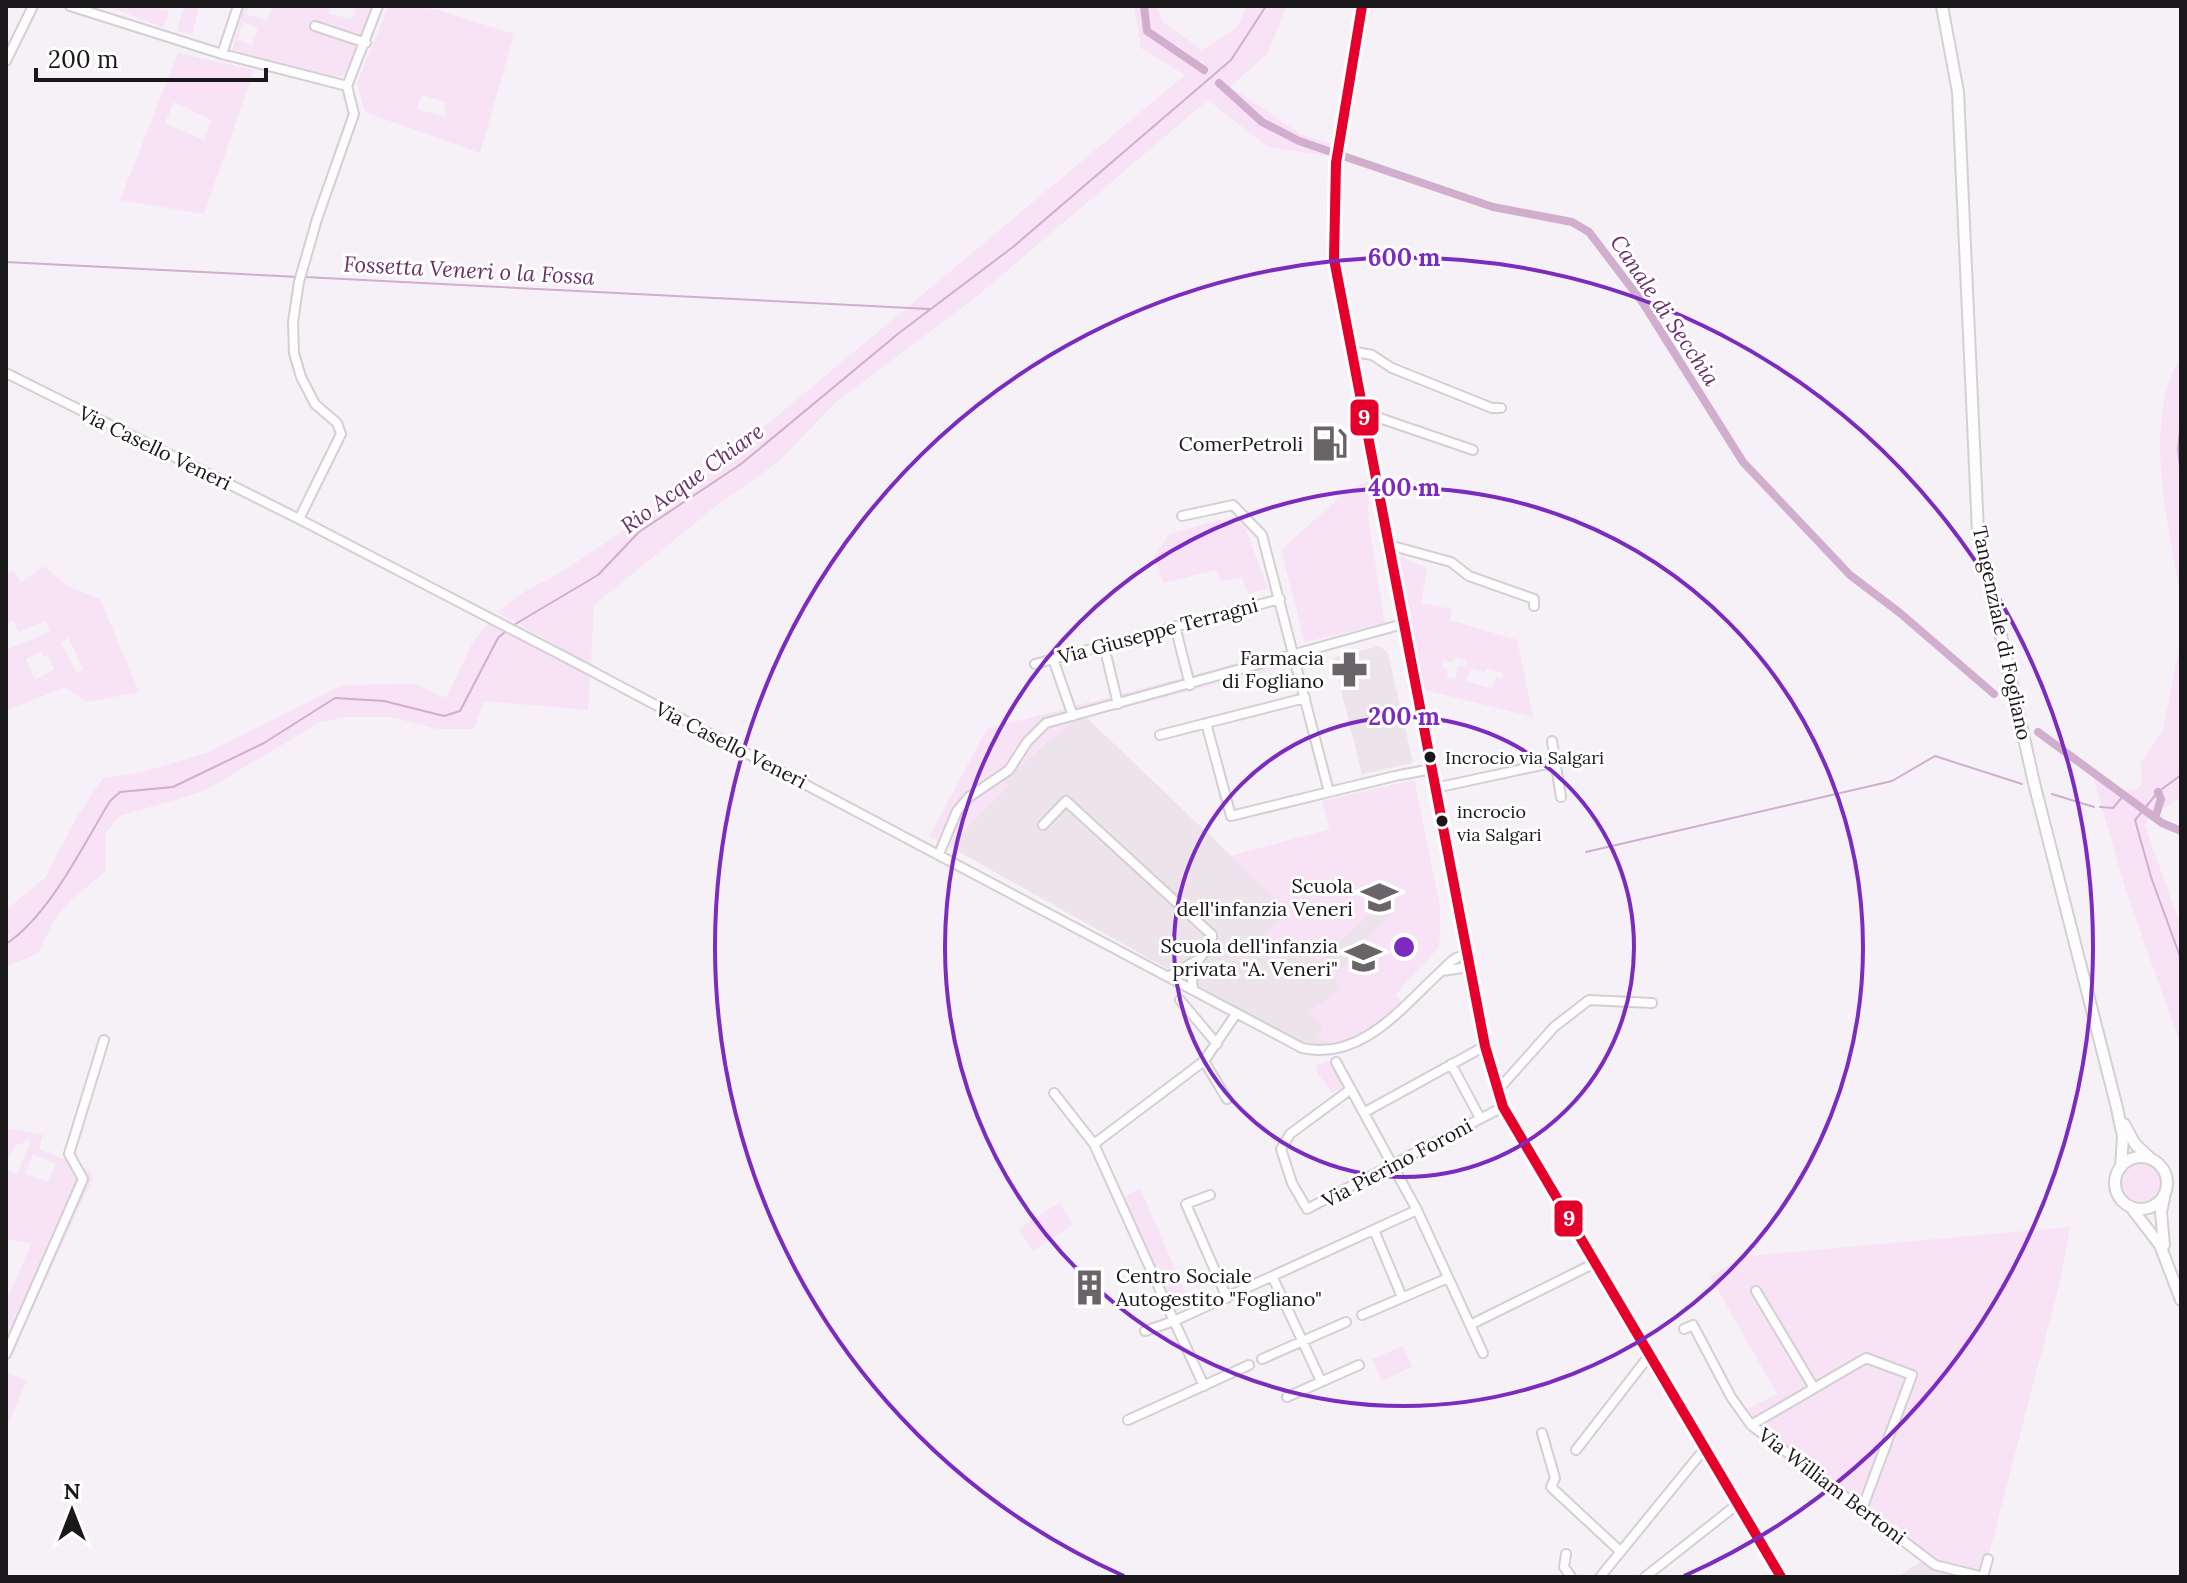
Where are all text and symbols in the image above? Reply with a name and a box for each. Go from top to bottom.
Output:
scale bar [36,32,266,82]
text: 200 m [48,44,118,75]
water label: Canale di Secchia [1604,229,1726,392]
text: 600 m [1368,242,1440,273]
water label: Fossetta Veneri o la Fossa [343,249,596,291]
line badge: 9 [1349,398,1380,437]
street label: Via Casello Veneri [74,399,236,495]
text: 9 [1358,403,1370,431]
water label: Rio Acque Chiare [615,417,769,539]
fuel station icon: ComerPetroli [1310,425,1348,463]
place label: ComerPetroli [1179,431,1303,456]
text: 400 m [1368,472,1440,503]
street label: Tangenziale di Fogliano [1968,523,2037,742]
street label: Via Giuseppe Terragni [1054,592,1261,669]
place label: Farmacia di Fogliano [1222,645,1324,693]
pharmacy icon: Farmacia di Fogliano [1331,650,1369,688]
street label: Via Casello Veneri [650,695,811,794]
text: 200 m [1368,701,1440,732]
place label: Incrocio via Salgari [1445,746,1604,769]
marker: Incrocio via Salgari [1422,749,1438,765]
place label: incrocio via Salgari [1457,800,1542,846]
marker: incrocio via Salgari [1434,813,1450,829]
place label: Scuola dell'infanzia Veneri [1176,873,1353,921]
school or university icon: Scuola dell'infanzia Veneri [1360,878,1398,916]
place label: Scuola dell'infanzia privata "A. Veneri" [1160,933,1338,981]
centre of rings [1390,933,1418,961]
school or university icon: Scuola dell'infanzia privata "A. Veneri" [1345,938,1383,976]
street label: Via Pierino Foroni [1317,1112,1476,1213]
line badge: 9 [1553,1199,1584,1238]
text: 9 [1563,1204,1575,1232]
place label: Centro Sociale Autogestito "Fogliano" [1115,1263,1322,1311]
building icon: Centro Sociale Autogestito "Fogliano" [1071,1268,1109,1306]
street label: Via William Bertoni [1753,1421,1911,1549]
north arrow [32,1471,112,1551]
text: N [63,1477,81,1505]

